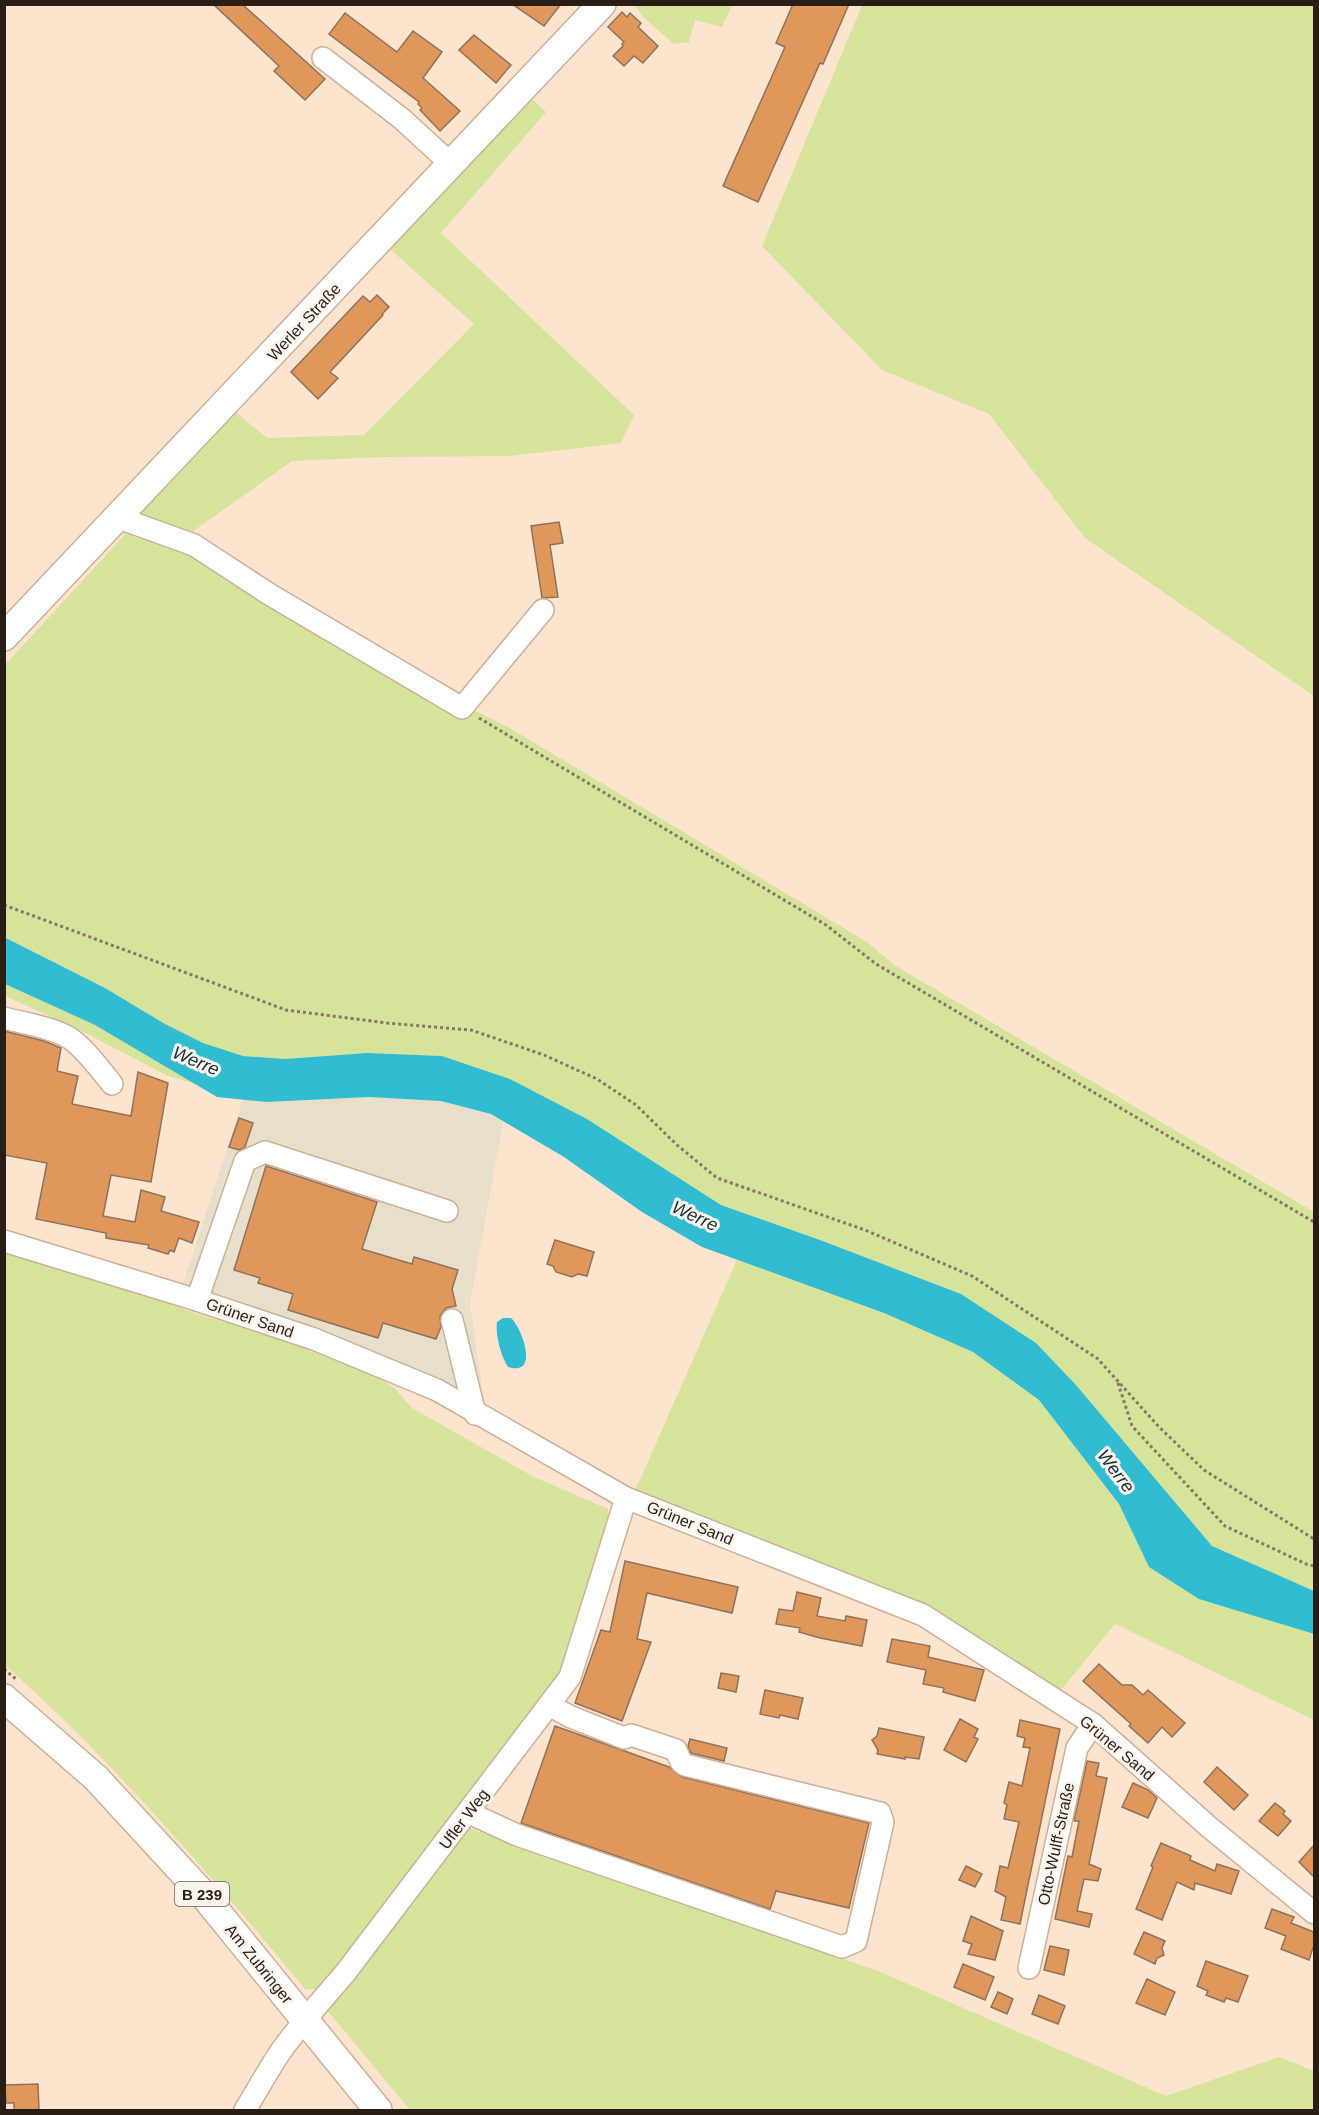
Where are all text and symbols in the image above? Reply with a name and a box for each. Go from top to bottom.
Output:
street label: Werler Straße [264,280,344,364]
water label: Werre [170,1042,222,1080]
water label: Werre [669,1197,721,1235]
street label: Grüner Sand [204,1295,296,1341]
water label: Werre [1093,1446,1139,1496]
street label: Grüner Sand [644,1498,736,1548]
street label: Grüner Sand [1076,1712,1158,1784]
street label: Otto-Wulff-Straße [1035,1781,1077,1907]
street label: Ufler Weg [436,1786,492,1852]
road number: B 239 [175,1882,229,1906]
street label: Am Zubringer [222,1921,297,2008]

